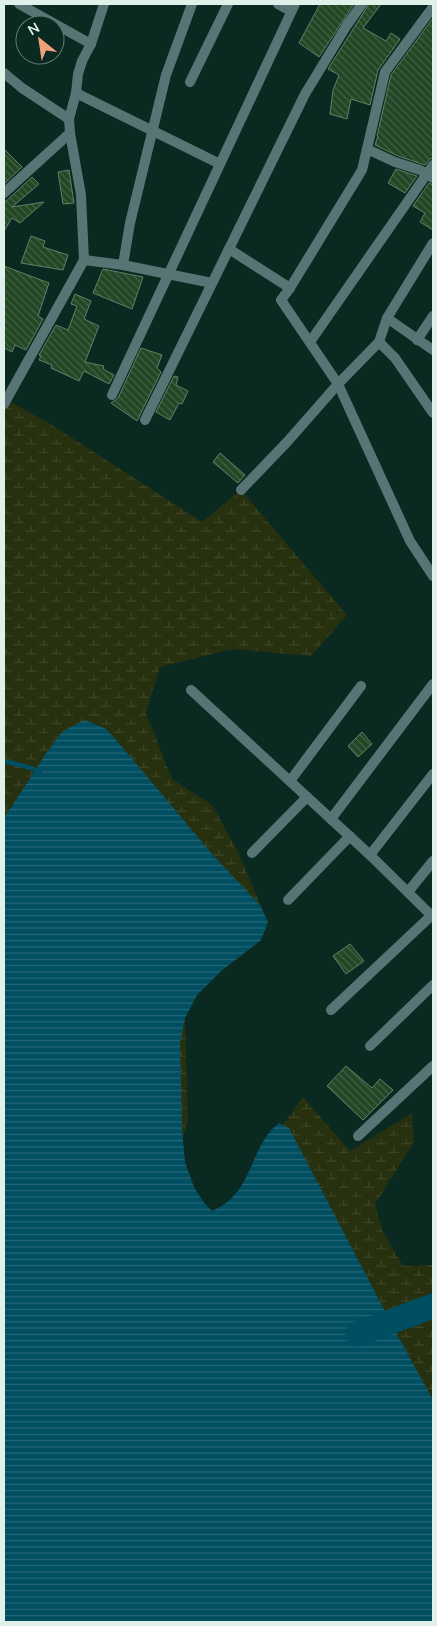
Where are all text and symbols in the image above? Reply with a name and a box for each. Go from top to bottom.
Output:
north arrow [15,15,65,65]
text: N [24,18,43,39]

